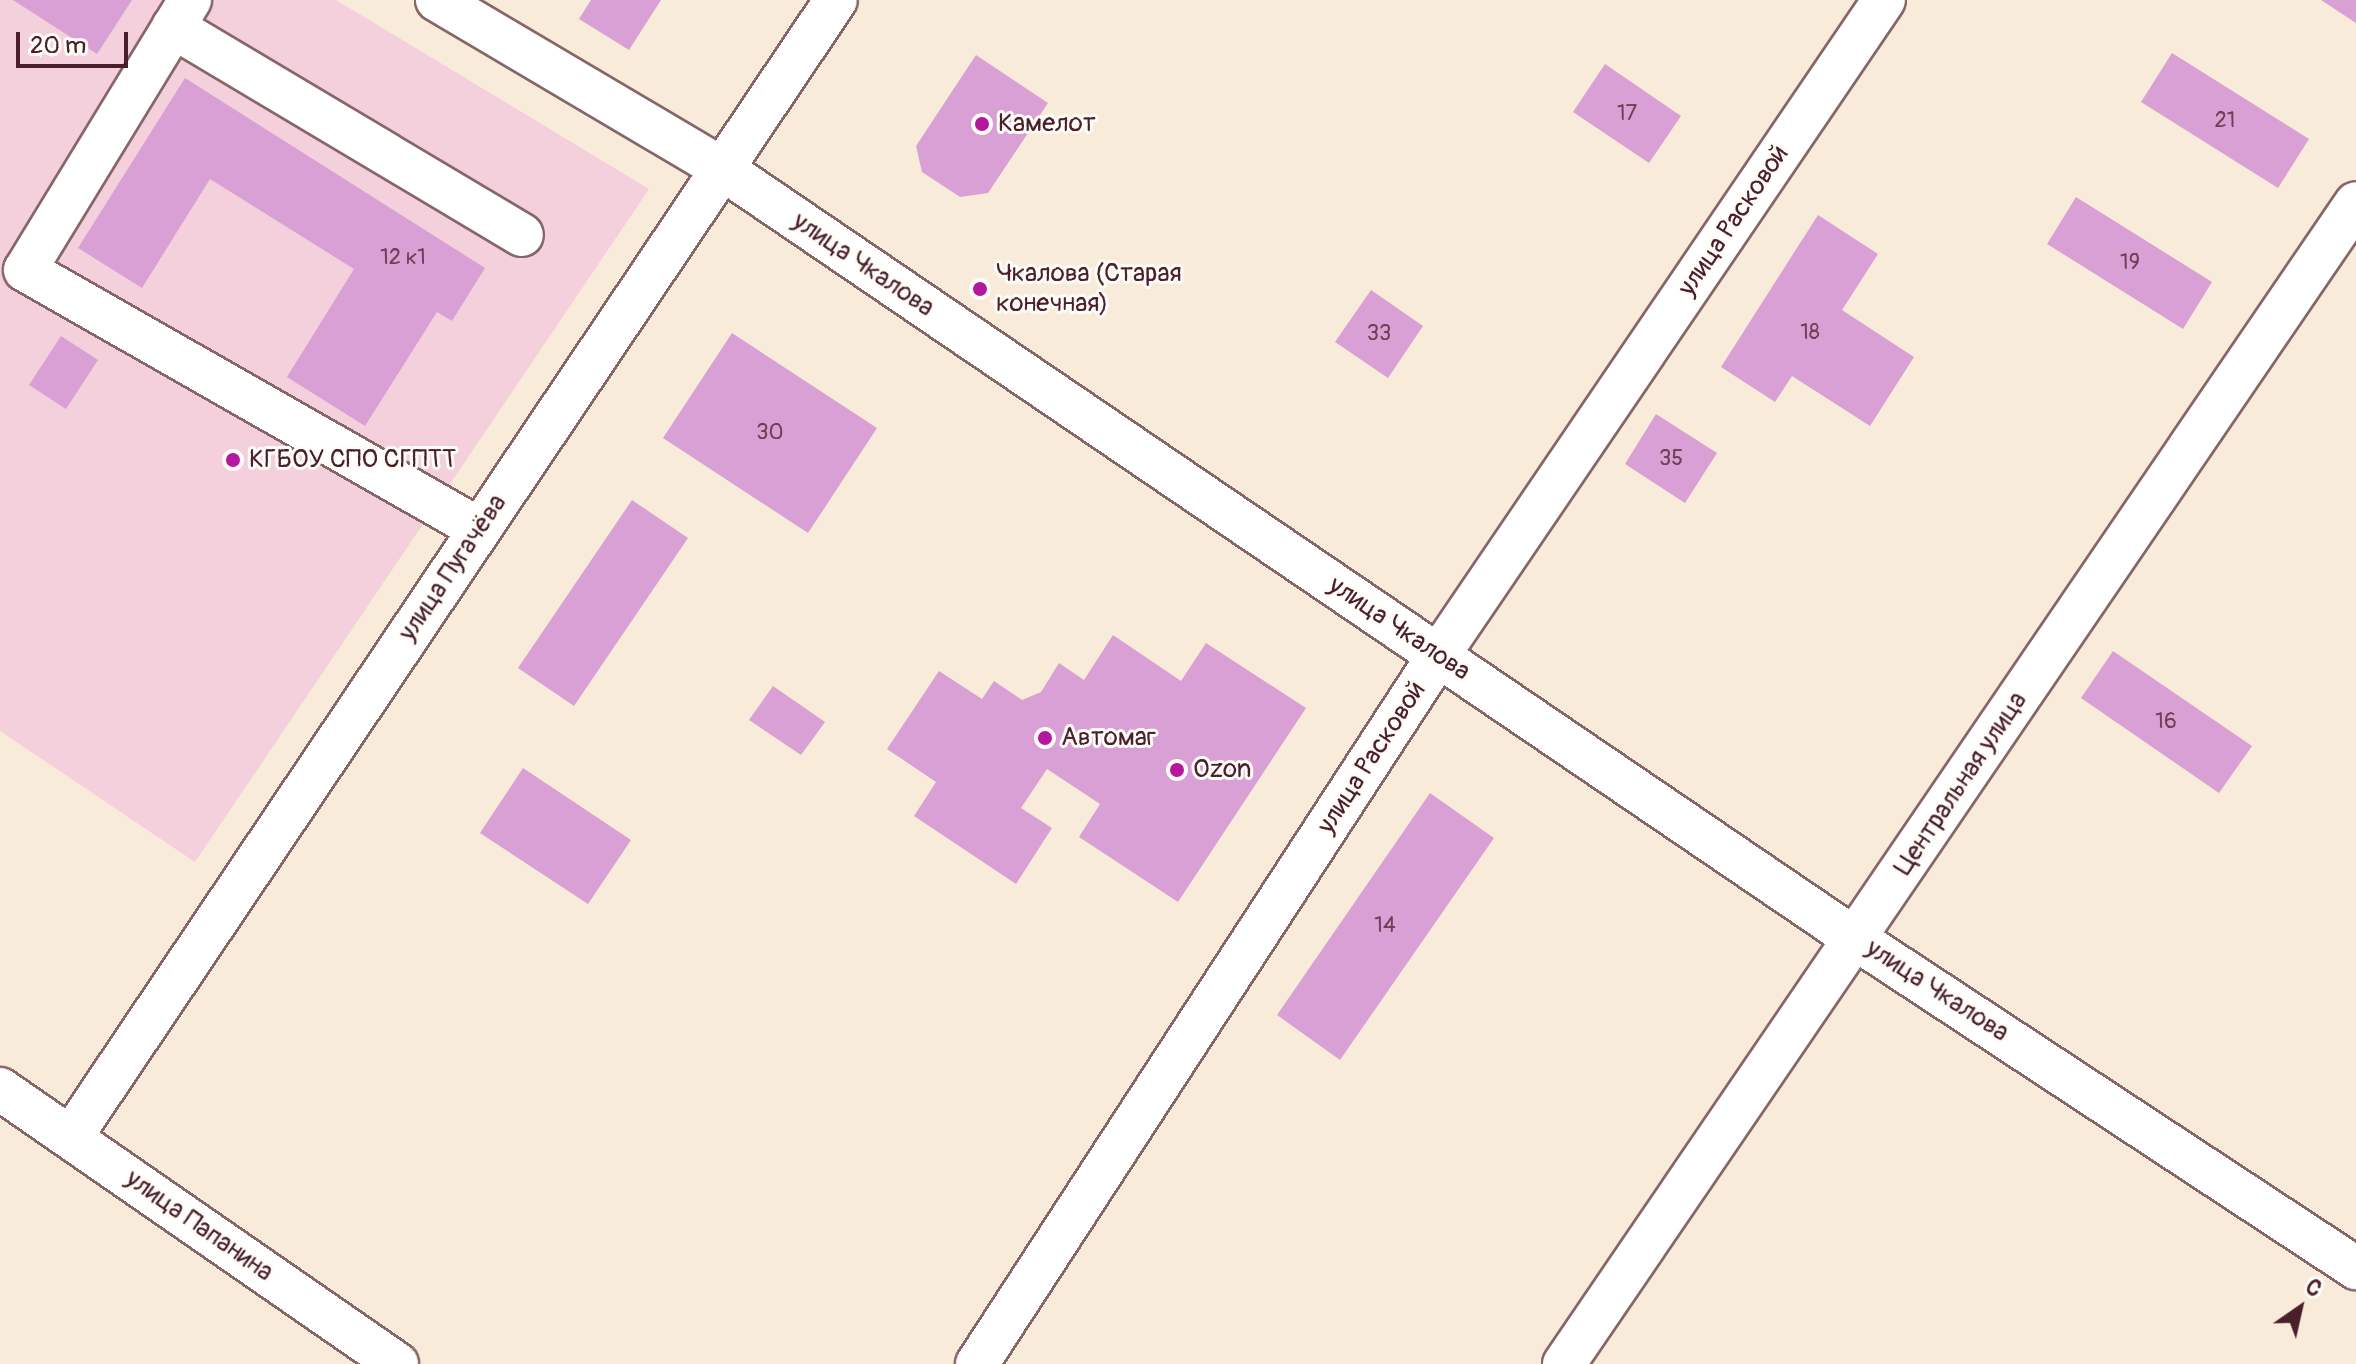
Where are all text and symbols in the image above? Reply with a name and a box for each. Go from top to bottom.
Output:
scale bar [20,16,132,66]
text: 20 m [30,31,86,60]
house number: 17 [1617,101,1637,127]
place label: Камелот [998,108,1096,140]
house number: 21 [2215,108,2235,134]
marker: Камелот [973,115,991,133]
street label: улица Расковой [1672,140,1796,302]
street label: улица Чкалова [786,206,940,324]
house number: 12 к1 [380,245,426,271]
house number: 19 [2120,250,2140,276]
place label: Чкалова (Старая конечная) [996,258,1182,320]
marker: Чкалова (Старая конечная) [971,280,989,298]
house number: 18 [1800,320,1820,346]
house number: 33 [1367,321,1391,347]
house number: 30 [756,420,784,446]
place label: КГБОУ СПО СГПТТ [249,444,457,476]
house number: 35 [1659,446,1683,472]
marker: КГБОУ СПО СГПТТ [224,451,242,469]
street label: улица Пугачёва [393,489,513,647]
street label: улица Чкалова [1322,570,1476,688]
street label: улица Расковой [1311,676,1433,840]
street label: Центральная улица [1888,686,2034,882]
house number: 16 [2155,709,2177,735]
place label: Автомаг [1061,722,1156,754]
marker: Автомаг [1036,729,1054,747]
place label: Ozon [1193,754,1251,786]
marker: Ozon [1168,761,1186,779]
house number: 14 [1374,913,1396,939]
street label: улица Чкалова [1860,933,2014,1049]
street label: улица Папанина [119,1164,279,1288]
north arrow [2260,1268,2340,1348]
text: С [2300,1273,2327,1304]

